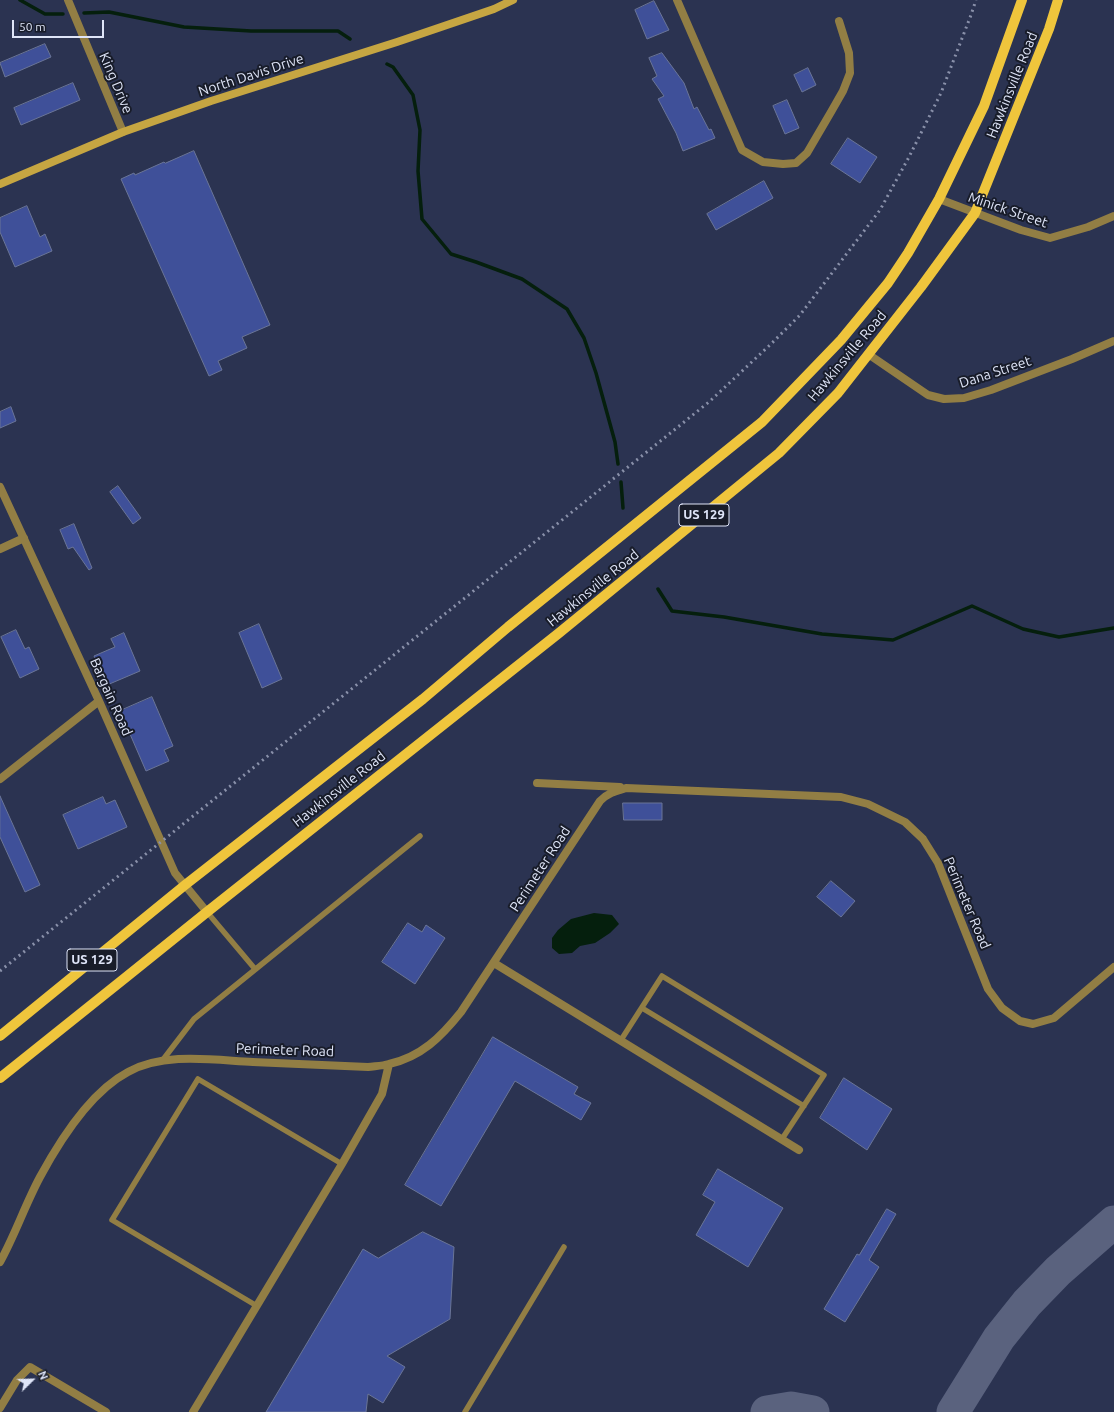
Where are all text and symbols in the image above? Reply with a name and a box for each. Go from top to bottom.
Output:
scale bar [14,12,106,38]
text: 50 m [19,20,46,33]
street label: Hawkinsville Road [983,29,1041,141]
street label: King Drive [96,50,136,116]
street label: North Davis Drive [196,50,306,100]
street label: Minick Street [966,189,1050,231]
street label: Hawkinsville Road [804,307,890,405]
street label: Dana Street [957,352,1033,392]
road number: US 129 [679,504,729,526]
street label: Hawkinsville Road [544,546,642,630]
street label: Bargain Road [86,655,136,739]
street label: Hawkinsville Road [289,748,389,830]
street label: Perimeter Road [506,823,574,915]
street label: Perimeter Road [940,854,994,952]
road number: US 129 [67,949,117,971]
street label: Perimeter Road [236,1040,334,1060]
north arrow [12,1360,52,1400]
text: N [36,1369,50,1381]

